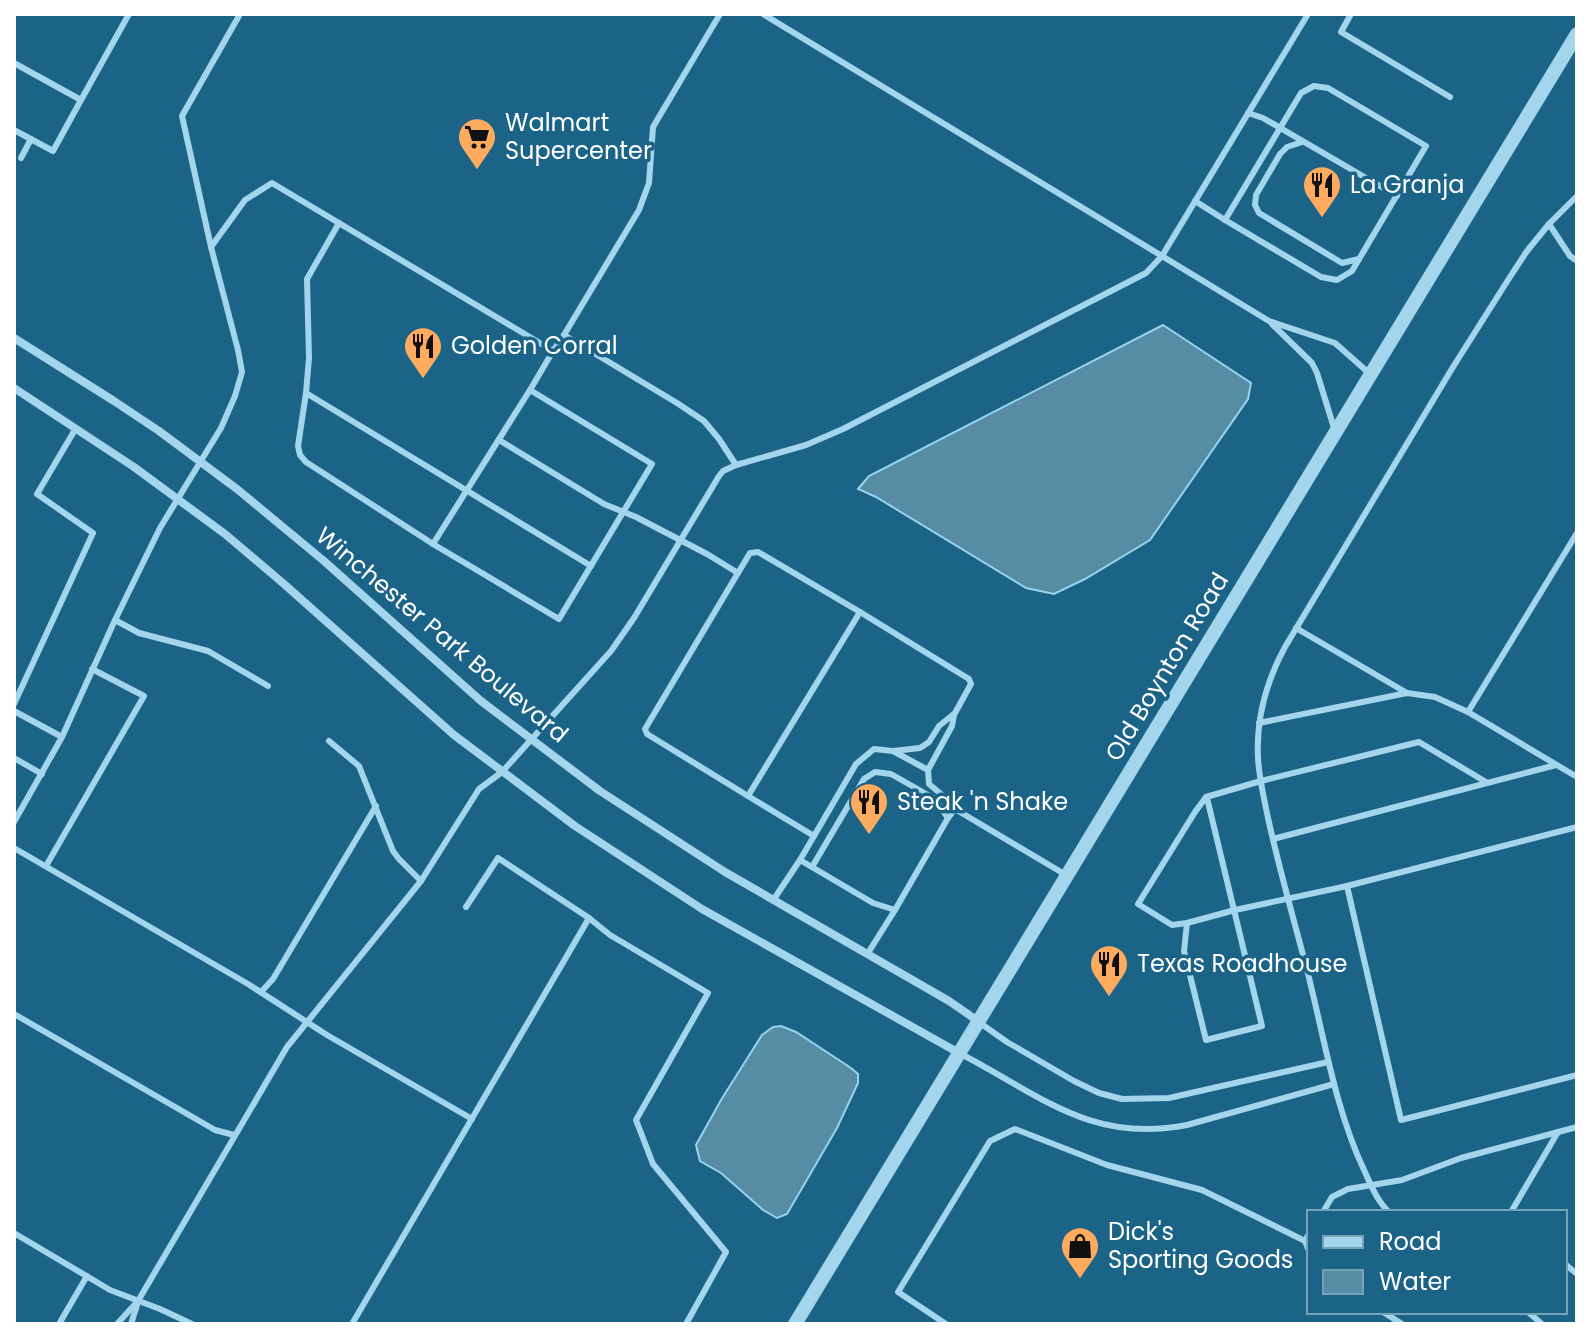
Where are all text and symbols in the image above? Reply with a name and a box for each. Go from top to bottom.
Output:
place label: Walmart Supercenter [505,106,652,167]
supermarket icon: Walmart Supercenter [456,116,498,171]
restaurant icon: La Granja [1301,164,1343,219]
place label: La Granja [1350,168,1464,201]
restaurant icon: Golden Corral [402,325,444,380]
place label: Golden Corral [451,329,618,362]
street label: Winchester Park Boulevard [309,519,575,750]
street label: Old Boynton Road [1097,566,1236,767]
restaurant icon: Steak 'n Shake [848,781,890,836]
place label: Steak 'n Shake [897,785,1068,818]
restaurant icon: Texas Roadhouse [1088,943,1130,998]
place label: Texas Roadhouse [1137,947,1347,980]
legend [1307,1210,1567,1314]
place label: Dick's Sporting Goods [1108,1215,1293,1276]
shop icon: Dick's Sporting Goods [1059,1225,1101,1280]
text: Road [1379,1225,1441,1258]
text: Water [1379,1265,1451,1298]

